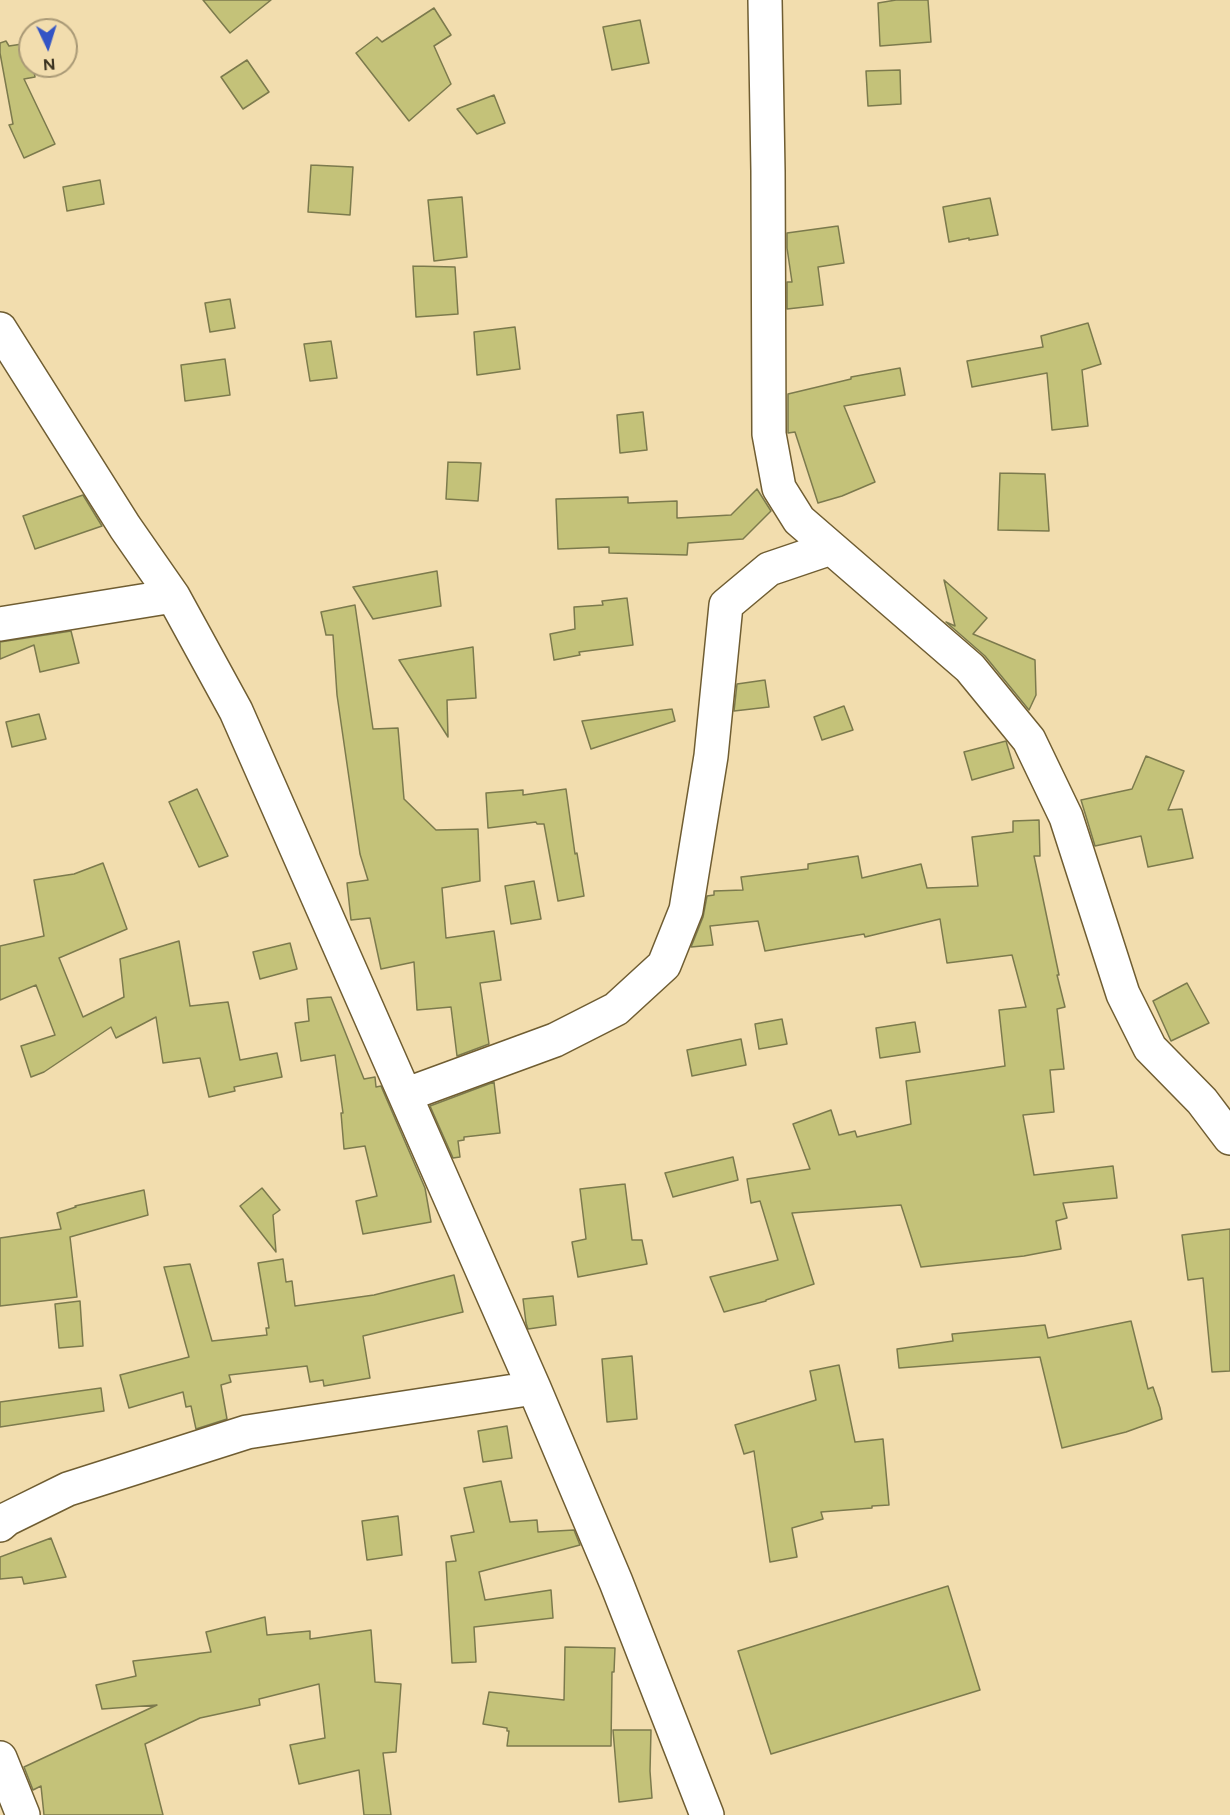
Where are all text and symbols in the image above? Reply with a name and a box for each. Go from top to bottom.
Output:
north arrow [18,18,78,78]
text: N [42,55,56,74]

